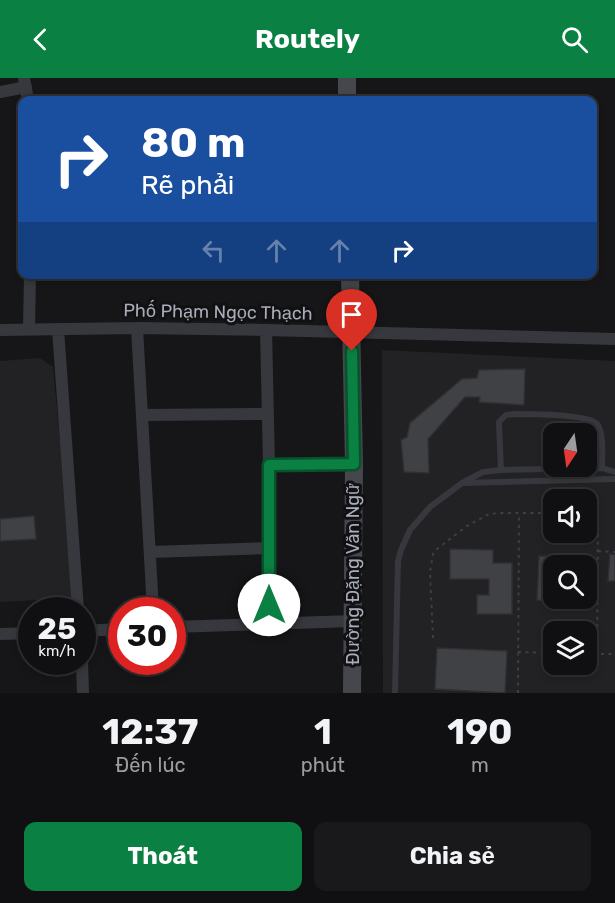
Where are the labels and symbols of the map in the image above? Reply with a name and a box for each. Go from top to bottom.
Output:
pin [326,289,377,351]
street label: Phố Phạm Ngọc Thạch [123,299,313,325]
north arrow [543,423,597,477]
street label: Đường Đặng Văn Ngữ [342,483,364,665]
position arrow [237,573,301,637]
speed limit sign: 30 [108,597,186,675]

